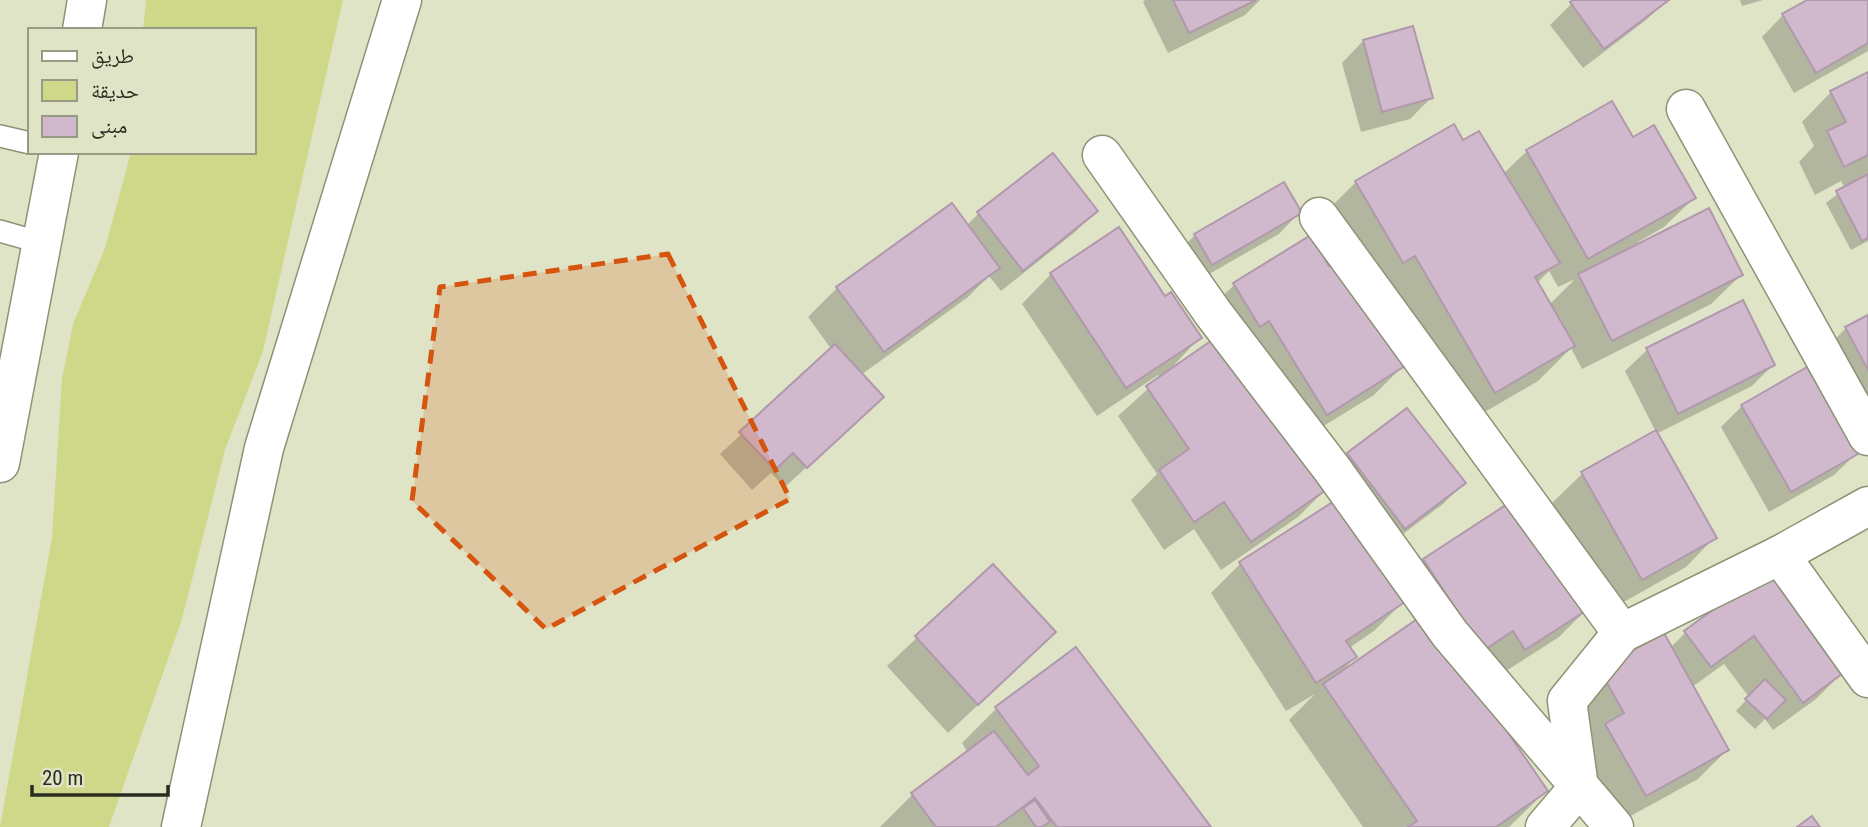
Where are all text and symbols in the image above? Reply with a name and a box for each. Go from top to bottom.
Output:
legend [28,28,256,154]
text: طريق [91,44,134,69]
text: حديقة [91,79,139,103]
text: مبنى [91,114,127,139]
scale bar [32,754,168,798]
text: 20 m [42,766,83,790]

